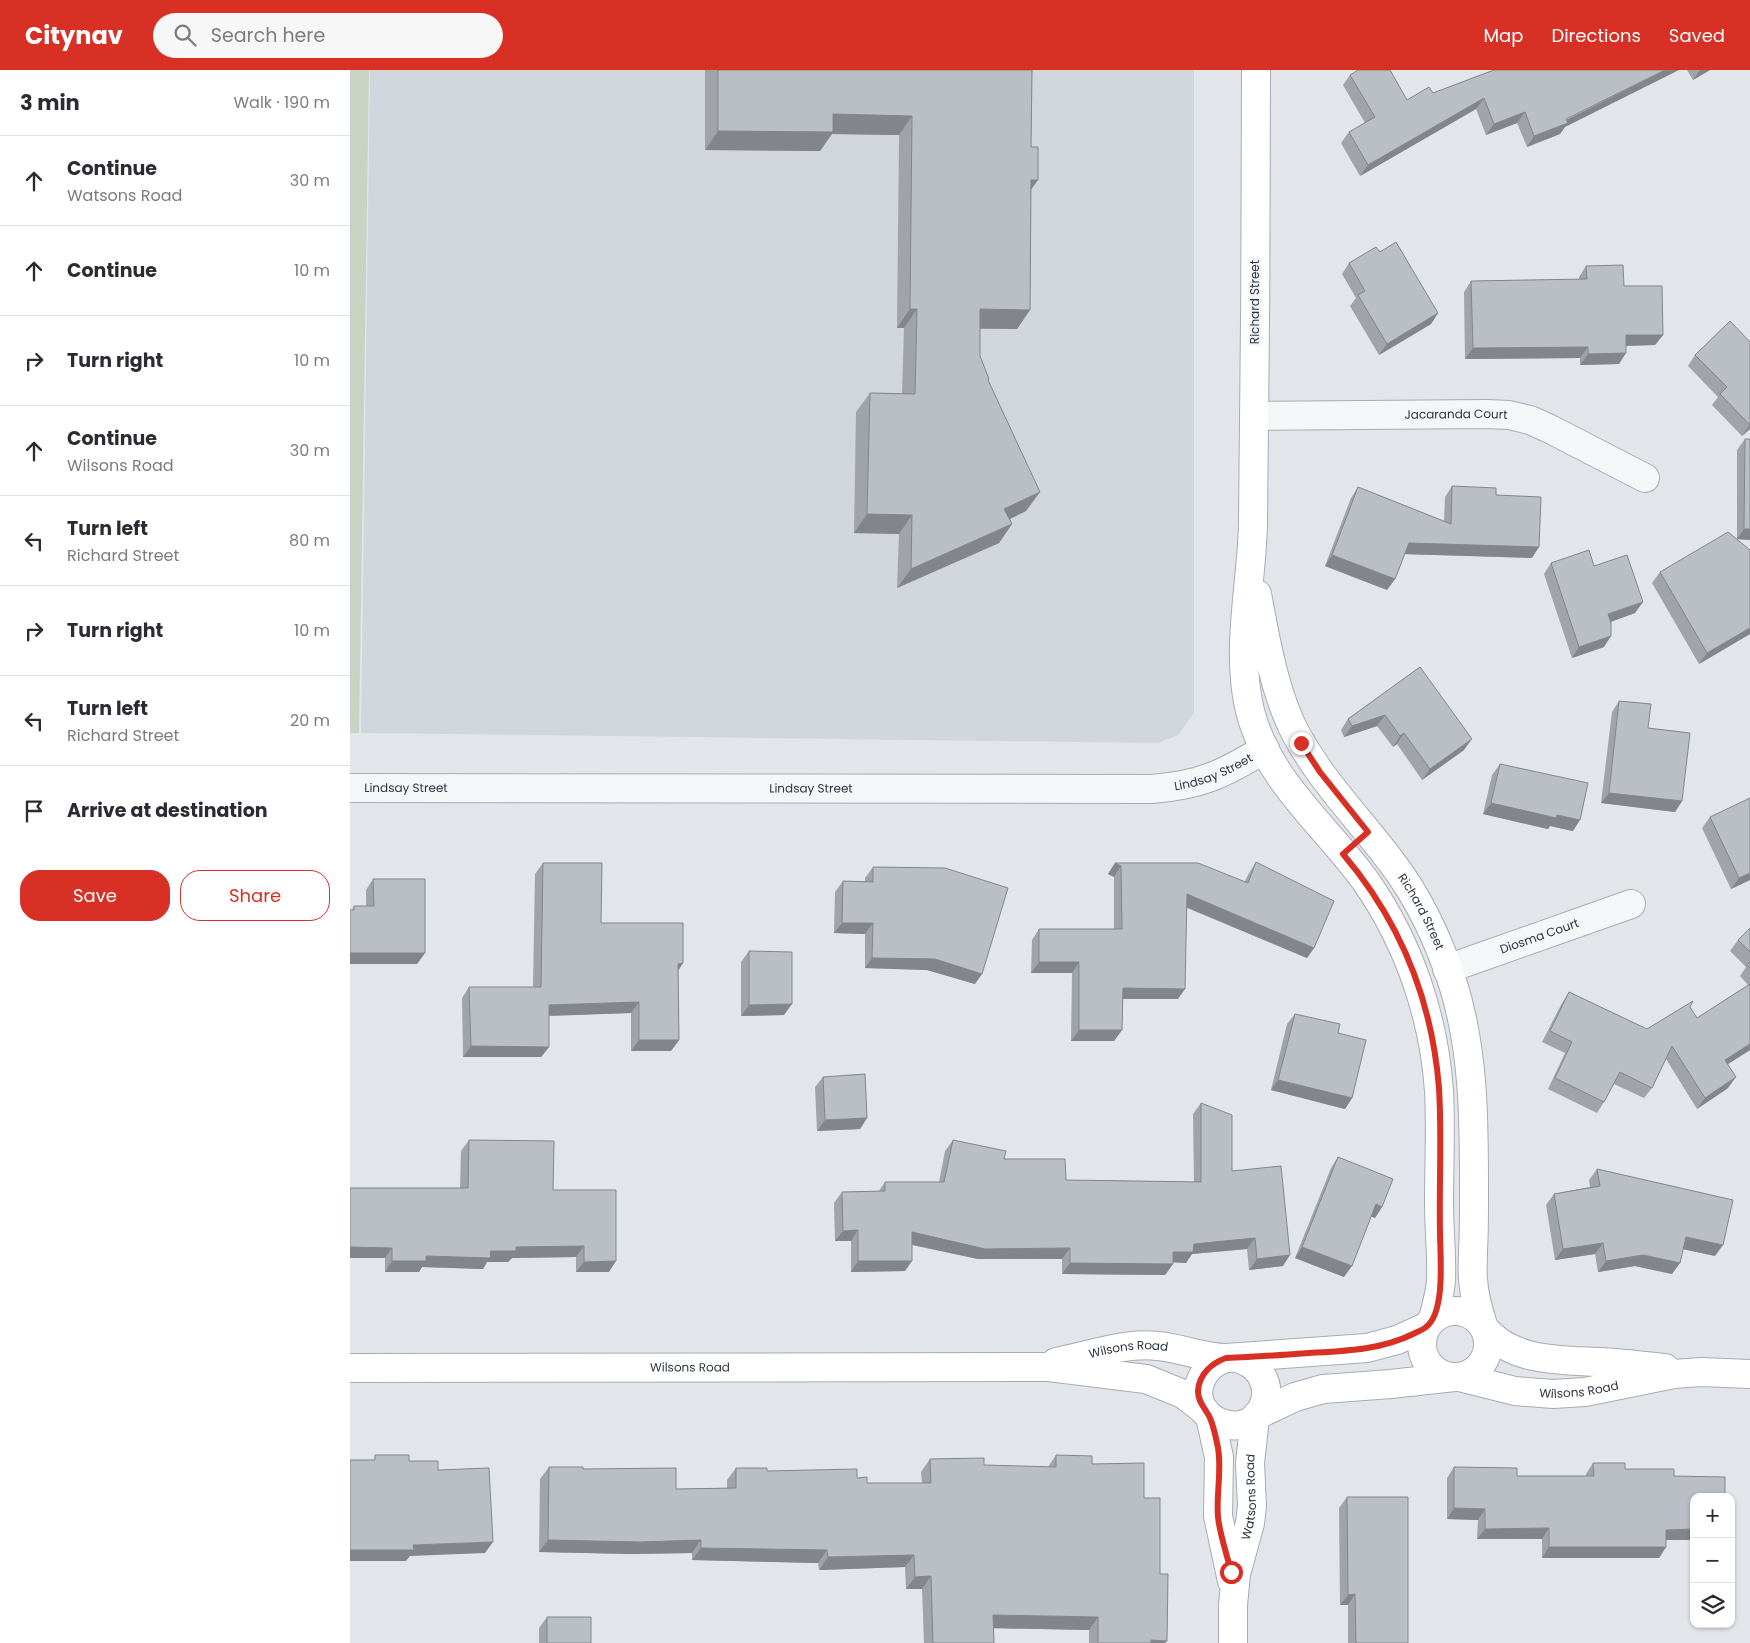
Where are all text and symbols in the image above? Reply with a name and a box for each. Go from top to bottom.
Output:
search box [153,13,503,58]
text: Citynav [25,19,123,52]
icon: search [171,21,199,49]
text: Search here [211,22,325,49]
text: Map [1484,23,1523,48]
text: Directions [1551,23,1641,48]
text: Saved [1669,23,1725,48]
text: 3 min [20,88,80,117]
text: Walk · 190 m [233,91,330,114]
text: Continue [67,155,157,182]
icon: ahead [20,167,48,195]
text: 30 m [290,169,330,192]
text: Watsons Road [67,184,182,207]
icon: ahead [20,257,48,285]
text: Continue [67,257,157,284]
text: 10 m [294,259,330,282]
street label: Richard Street [1246,260,1263,344]
icon: right [20,347,48,375]
text: Turn right [67,347,163,374]
text: 10 m [294,349,330,372]
street label: Jacaranda Court [1404,405,1508,423]
text: Continue [67,425,157,452]
icon: ahead [20,437,48,465]
text: 30 m [290,439,330,462]
text: Wilsons Road [67,454,174,477]
text: Turn left [67,515,148,542]
icon: left [20,527,48,555]
text: 80 m [289,529,330,552]
text: Richard Street [67,544,179,567]
icon: right [20,617,48,645]
text: Turn right [67,617,163,644]
text: 10 m [294,619,330,642]
text: Turn left [67,695,148,722]
icon: left [20,707,48,735]
text: 20 m [290,709,330,732]
text: Richard Street [67,724,179,747]
route end [1290,732,1313,755]
street label: Lindsay Street [1173,749,1256,794]
street label: Lindsay Street [364,779,448,796]
street label: Lindsay Street [769,780,853,797]
icon: arrive [20,797,48,825]
text: Arrive at destination [67,797,268,824]
button: Save [20,870,170,921]
button: Share [180,870,330,921]
street label: Richard Street [1394,870,1449,952]
street label: Diosma Court [1497,914,1581,958]
street label: Wilsons Road [1087,1336,1169,1362]
street label: Wilsons Road [650,1358,730,1376]
street label: Wilsons Road [1539,1376,1620,1402]
street label: Watsons Road [1237,1453,1260,1542]
map controls [1690,1493,1735,1628]
button: + [1690,1493,1735,1538]
button: − [1690,1538,1735,1583]
route start [1220,1561,1243,1584]
button: layers [1690,1583,1735,1628]

